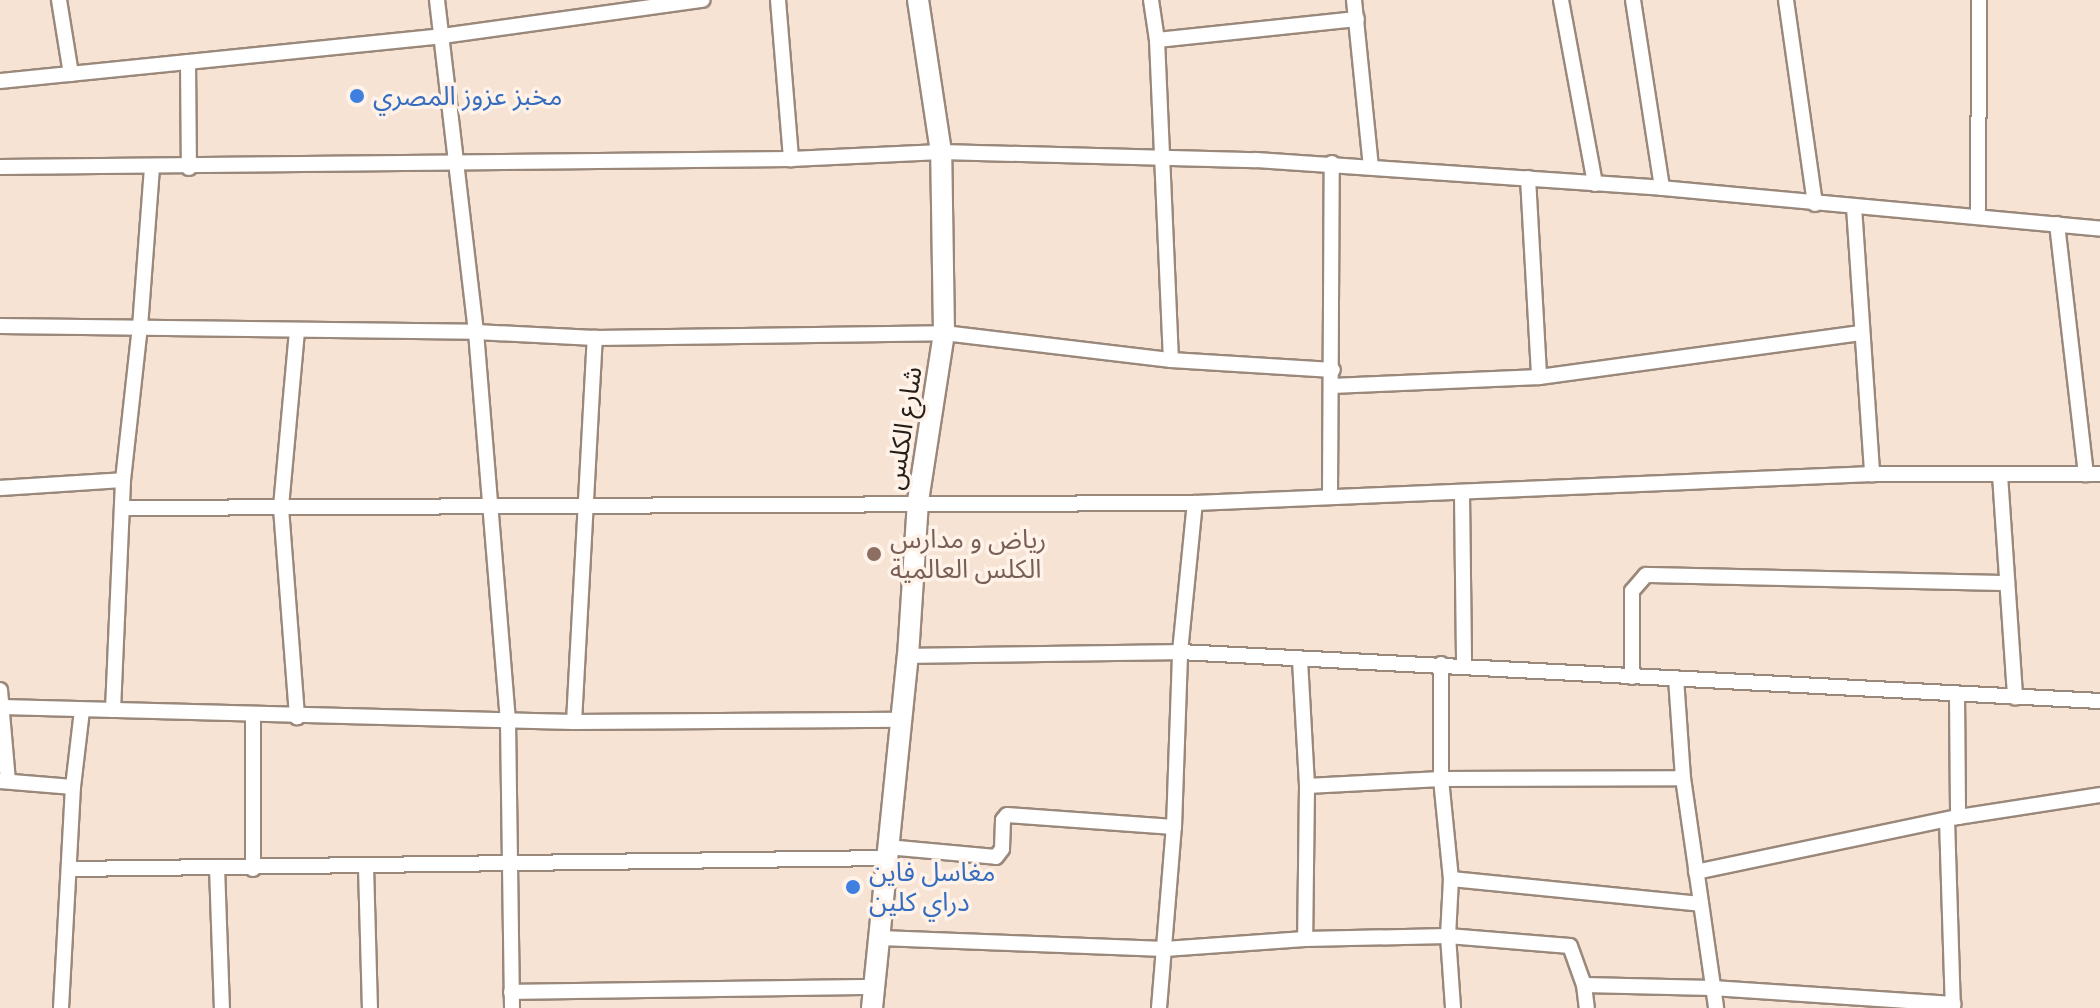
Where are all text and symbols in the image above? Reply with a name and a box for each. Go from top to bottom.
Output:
place label: مخبز عزوز المصري [373,80,562,112]
marker: مخبز عزوز المصري [348,87,366,105]
street label: شارع الكلس [878,364,928,492]
place label: رياض و مدارس الكلس العالمية [890,523,1046,584]
marker: رياض و مدارس الكلس العالمية [865,545,883,563]
place label: مغاسل فاين دراي كلين [869,856,995,918]
marker: مغاسل فاين دراي كلين [844,878,862,896]

